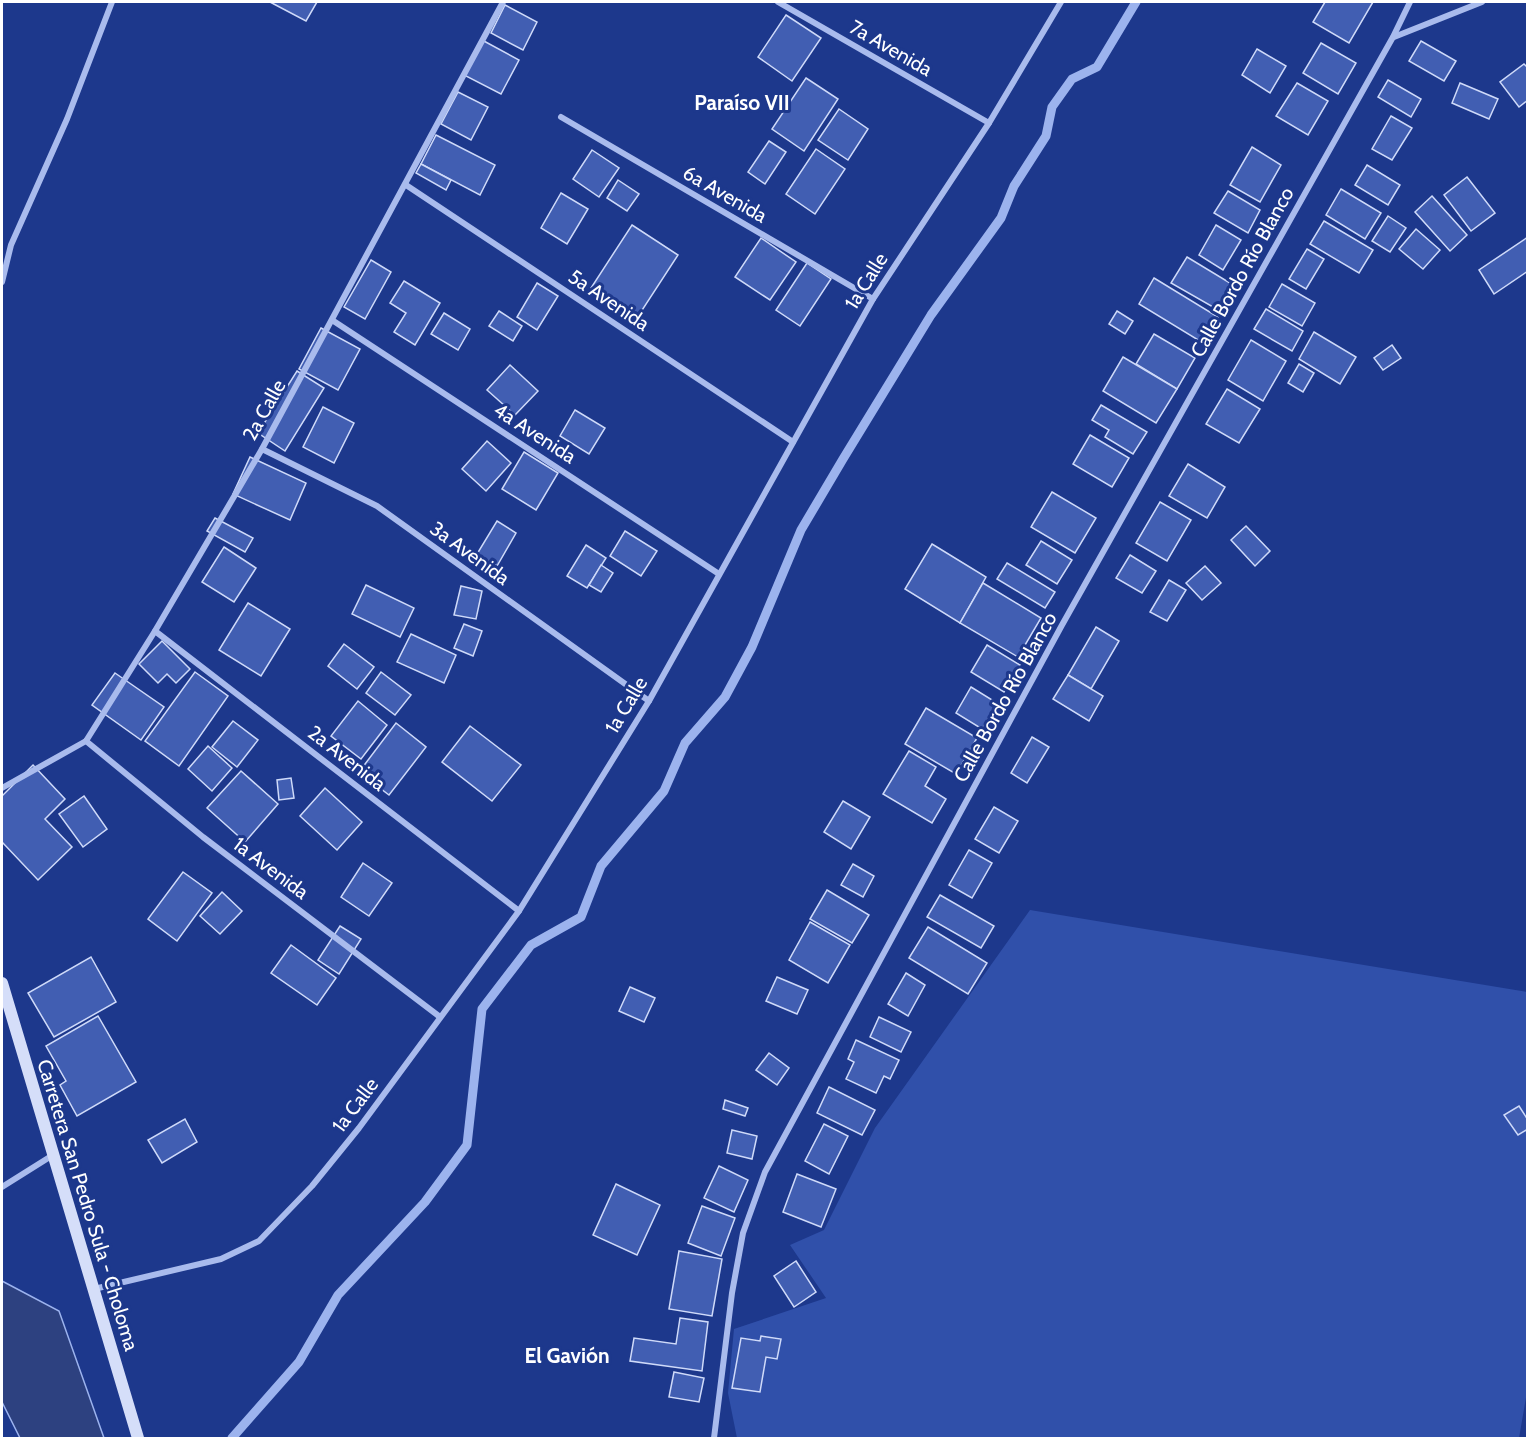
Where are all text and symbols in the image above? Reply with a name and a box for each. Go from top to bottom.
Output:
street label: 7a Avenida [846,15,937,81]
district label: Paraíso VII [694,90,790,115]
street label: 6a Avenida [679,160,772,228]
street label: Calle Bordo Río Blanco [1185,183,1299,361]
street label: 1a Calle [839,248,893,314]
street label: 5a Avenida [564,264,654,336]
street label: 2a Calle [237,375,291,445]
street label: 4a Avenida [489,398,581,469]
street label: 3a Avenida [426,516,515,590]
street label: Calle Bordo Río Blanco [948,608,1062,786]
street label: 1a Calle [600,672,652,738]
street label: 2a Avenida [303,720,391,796]
street label: 1a Avenida [229,832,314,904]
street label: Carretera San Pedro Sula - Choloma [32,1056,144,1354]
street label: 1a Calle [327,1073,383,1137]
district label: El Gavión [524,1343,610,1368]

